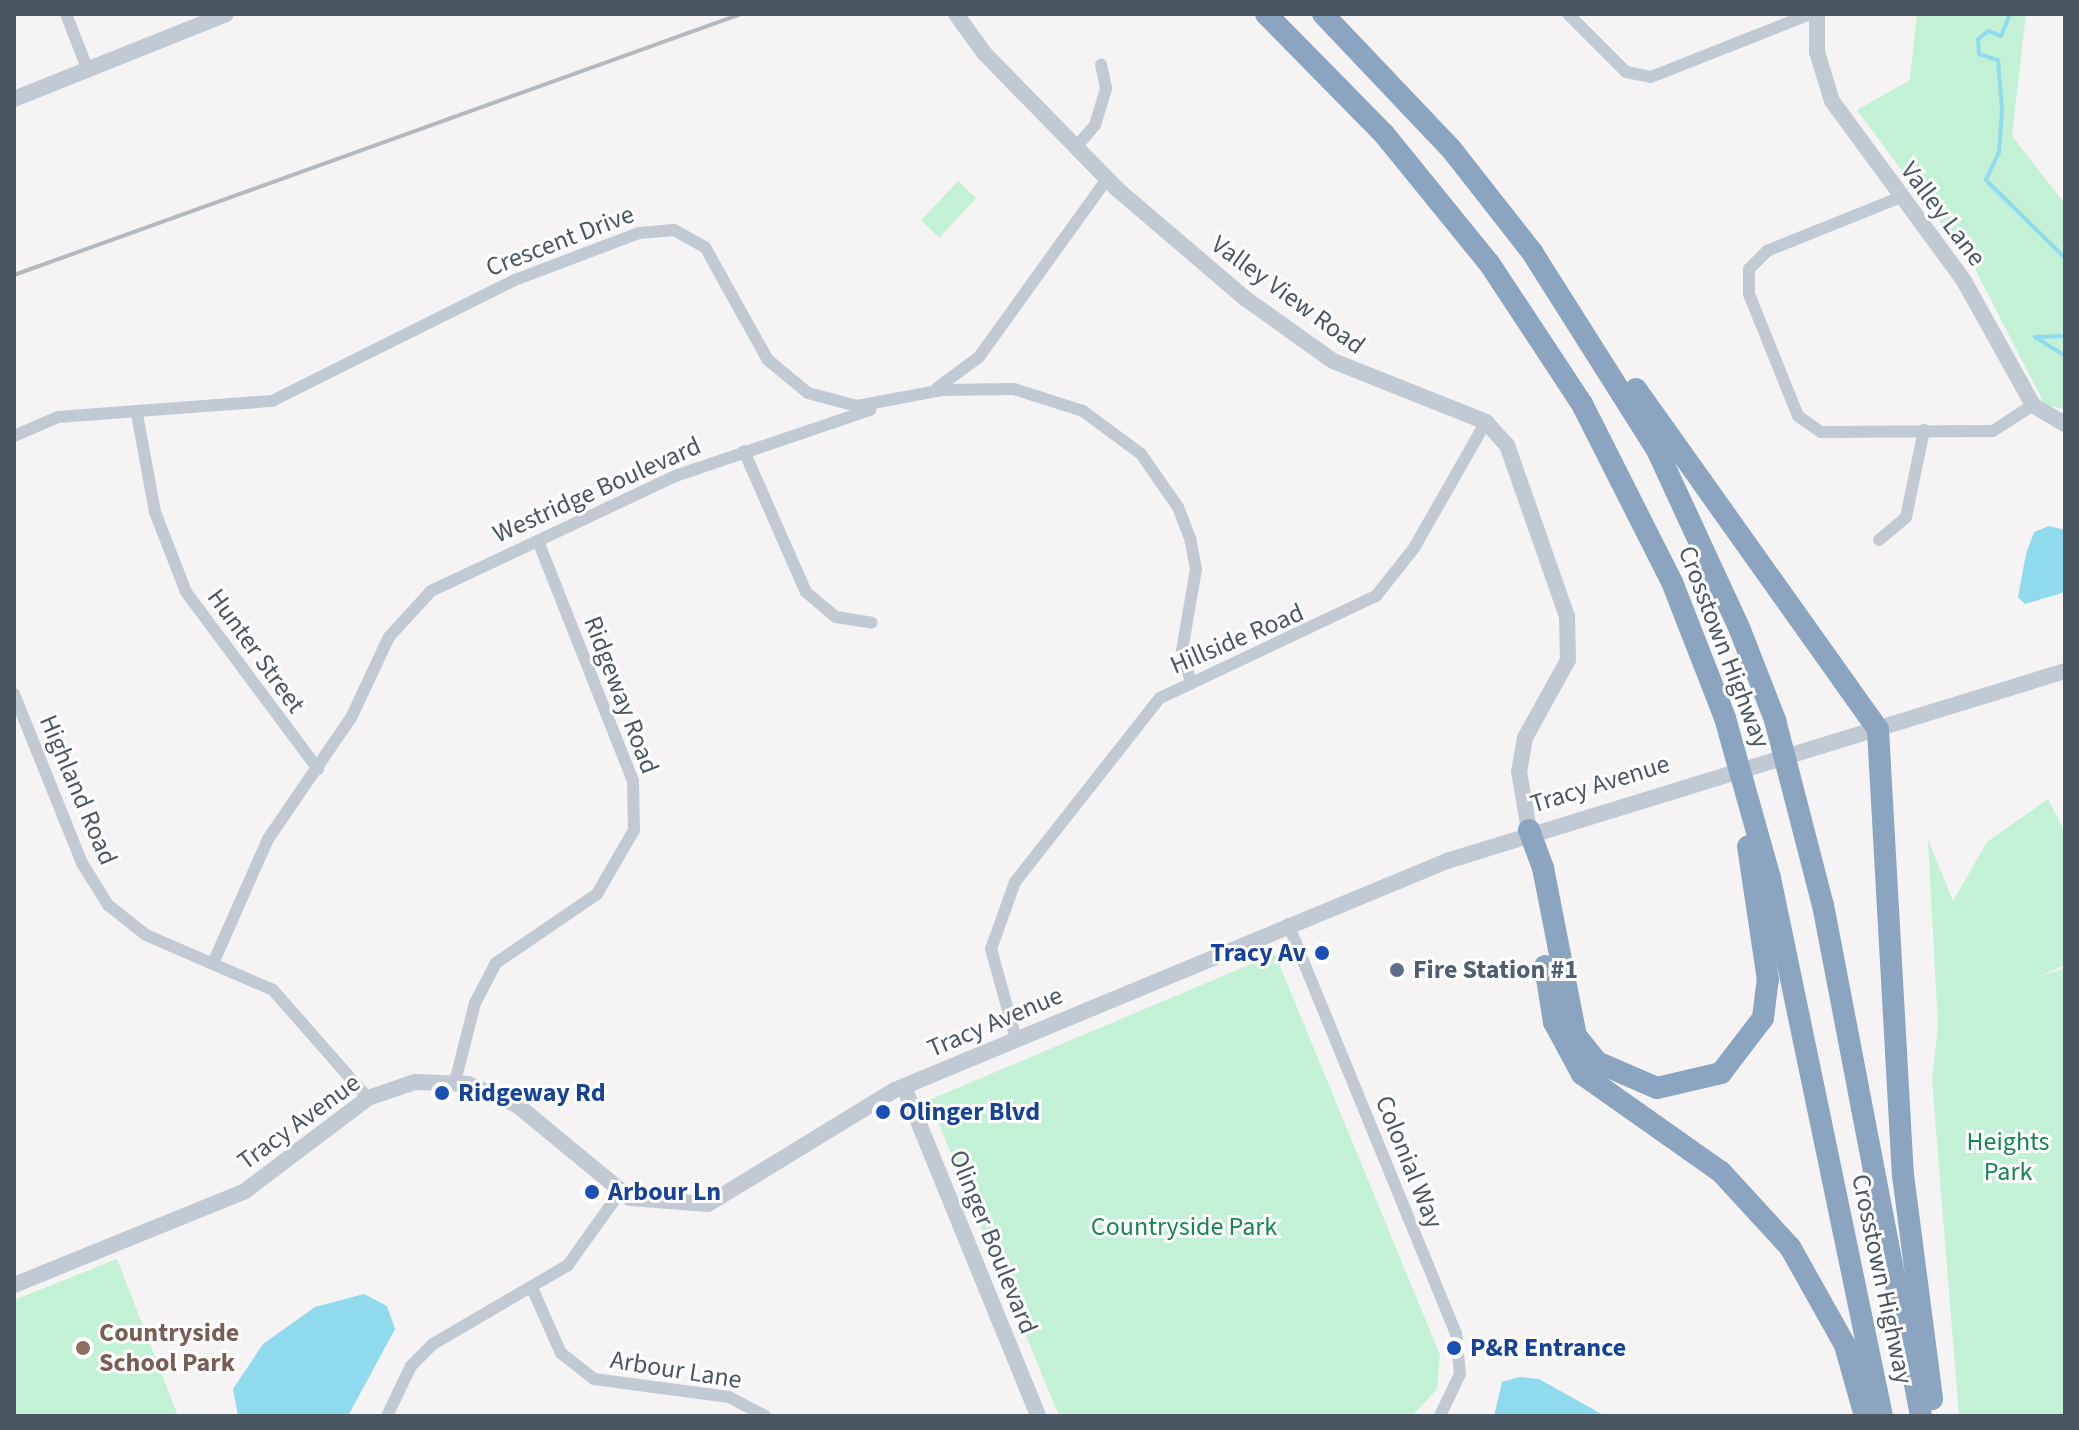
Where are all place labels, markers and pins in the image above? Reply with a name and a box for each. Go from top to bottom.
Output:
place label: Tracy Av [1210,937,1306,969]
marker: Tracy Av [1313,944,1331,962]
place label: Fire Station #1 [1413,954,1578,986]
marker: Fire Station #1 [1388,961,1406,979]
place label: Ridgeway Rd [458,1077,606,1109]
marker: Ridgeway Rd [433,1084,451,1102]
place label: Olinger Blvd [899,1096,1040,1128]
marker: Olinger Blvd [874,1103,892,1121]
place label: Arbour Ln [608,1176,721,1208]
marker: Arbour Ln [583,1183,601,1201]
place label: Countryside School Park [99,1317,239,1378]
place label: P&R Entrance [1470,1332,1626,1364]
marker: Countryside School Park [74,1339,92,1357]
marker: P&R Entrance [1445,1339,1463,1357]

